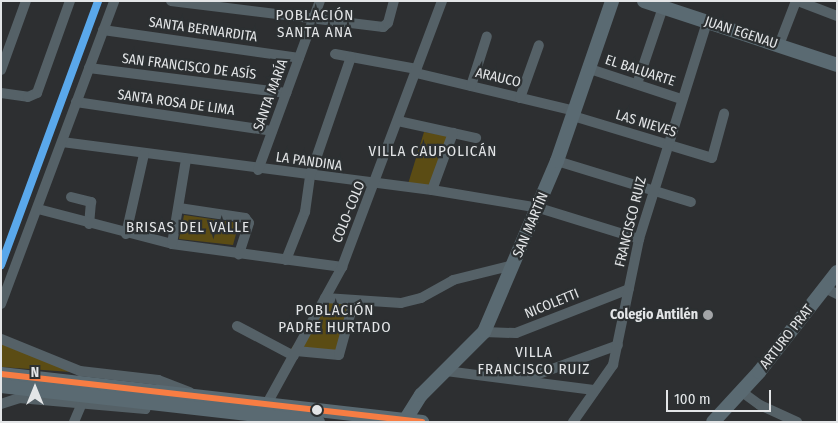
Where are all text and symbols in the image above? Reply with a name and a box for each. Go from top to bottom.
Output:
district label: POBLACIÓN SANTA ANA [274,6,356,41]
street label: JUAN EGENAU [702,13,780,53]
street label: SANTA BERNARDITA [148,14,258,46]
street label: SAN FRANCISCO DE ASÍS [121,50,257,84]
street label: EL BALUARTE [603,52,677,90]
street label: SANTA MARÍA [250,57,292,133]
street label: ARAUCO [474,65,522,91]
street label: SANTA ROSA DE LIMA [116,86,236,120]
street label: LAS NIEVES [613,107,679,141]
district label: VILLA CAUPOLICÁN [367,143,499,161]
street label: LA PANDINA [275,149,343,175]
street label: FRANCISCO RUIZ [612,175,650,269]
street label: COLO-COLO [329,179,369,245]
street label: SAN MARTÍN [510,190,552,260]
district label: BRISAS DEL VALLE [124,219,252,237]
street label: NICOLETTI [522,285,582,323]
district label: POBLACIÓN PADRE HURTADO [277,301,393,336]
street label: ARTURO PRAT [757,301,817,373]
place label: Colegio Antilén [610,307,698,323]
marker: Colegio Antilén [702,309,714,321]
district label: VILLA FRANCISCO RUIZ [476,343,592,378]
north arrow [10,363,60,413]
text: N [31,364,39,381]
scale bar [668,380,773,412]
text: 100 m [674,390,711,408]
unlabelled marker [312,405,322,415]

